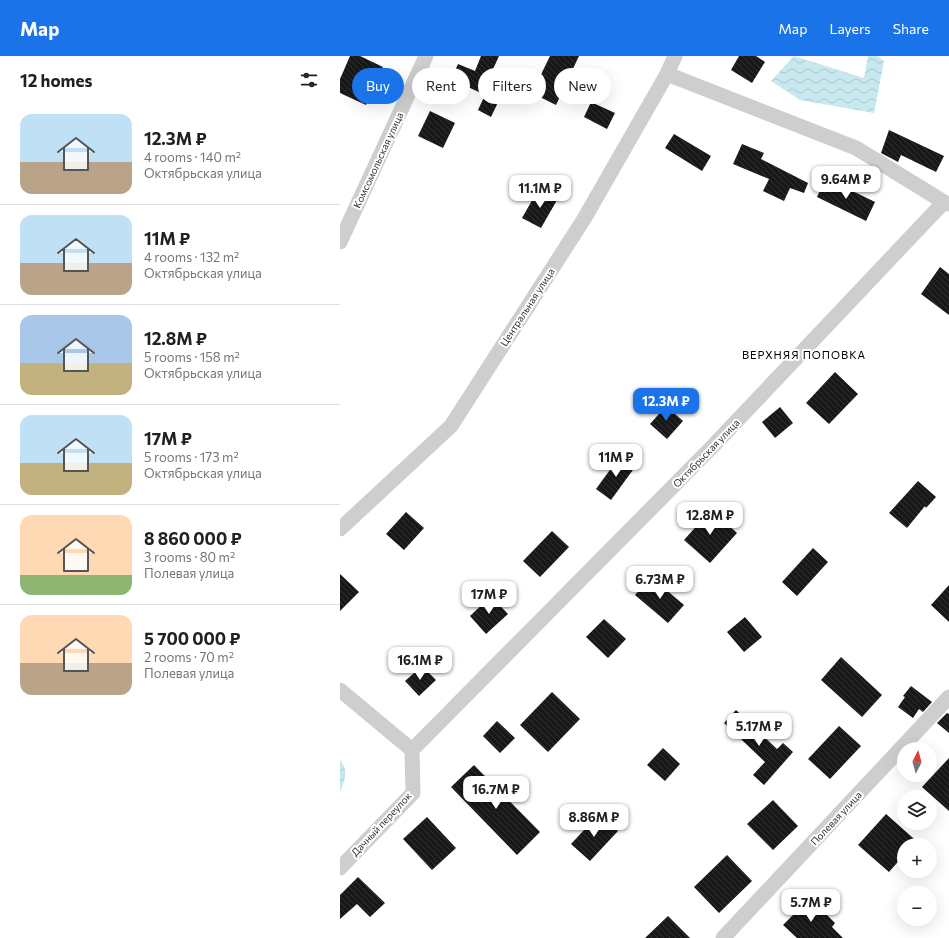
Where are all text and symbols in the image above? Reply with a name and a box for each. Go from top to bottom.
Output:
text: Map [20,17,59,40]
text: Map [779,20,807,37]
text: Layers [829,20,871,37]
text: Share [893,20,929,37]
chip: Buy [352,68,404,104]
chip: Rent [412,68,470,104]
chip: Filters [478,68,546,104]
chip: New [554,68,611,104]
icon: filters [298,69,320,91]
text: 12 homes [20,70,92,91]
street label: Комсомольская улица [351,110,405,210]
text: 12.3M ₽ [144,128,207,149]
icon: home [52,130,100,178]
text: 4 rooms · 140 m² [144,149,241,165]
text: Октябрьская улица [144,165,262,181]
pin: 9.64M ₽ [809,166,883,200]
text: 9.64M ₽ [821,171,871,187]
pin: 11.1M ₽ [503,175,577,209]
text: 11.1M ₽ [518,180,562,196]
text: 11M ₽ [144,228,190,249]
icon: home [52,231,100,279]
text: 4 rooms · 132 m² [144,249,239,265]
text: Октябрьская улица [144,265,262,281]
street label: Центральная улица [497,266,557,348]
text: 12.8M ₽ [144,328,207,349]
icon: home [52,331,100,379]
district label: ВЕРХНЯЯ ПОПОВКА [742,348,866,361]
text: 5 rooms · 158 m² [144,349,240,365]
text: Октябрьская улица [144,365,262,381]
pin: 12.3M ₽ [629,388,703,422]
text: 12.3M ₽ [642,393,690,409]
street label: Октябрьская улица [670,416,742,490]
text: 17M ₽ [144,428,192,449]
icon: home [52,431,100,479]
pin: 11M ₽ [588,444,644,478]
text: 5 rooms · 173 m² [144,449,239,465]
text: 11M ₽ [598,449,634,465]
text: Октябрьская улица [144,465,262,481]
pin: 12.8M ₽ [673,502,747,536]
text: 12.8M ₽ [686,507,734,523]
text: 8 860 000 ₽ [144,528,242,549]
icon: home [52,531,100,579]
text: 3 rooms · 80 m² [144,549,235,565]
text: Полевая улица [144,565,234,581]
pin: 6.73M ₽ [623,566,697,600]
text: 6.73M ₽ [635,571,685,587]
pin: 17M ₽ [461,581,517,615]
text: 17M ₽ [471,586,507,602]
text: 5 700 000 ₽ [144,628,241,649]
icon: home [52,631,100,679]
pin: 16.1M ₽ [383,647,457,681]
text: 2 rooms · 70 m² [144,649,234,665]
text: 16.1M ₽ [397,652,443,668]
text: Полевая улица [144,665,234,681]
pin: 5.17M ₽ [722,713,796,747]
text: 5.17M ₽ [736,718,782,734]
north arrow [897,742,937,782]
map controls [897,742,937,926]
pin: 16.7M ₽ [459,776,533,810]
text: 16.7M ₽ [472,781,520,797]
street label: Дачный переулок [348,789,414,858]
street label: Полевая улица [808,789,864,847]
button: layers [897,790,937,830]
pin: 8.86M ₽ [557,804,631,838]
text: 8.86M ₽ [569,809,619,825]
button: + [897,838,937,878]
button: − [897,886,937,926]
pin: 5.7M ₽ [778,889,844,923]
text: 5.7M ₽ [790,894,832,910]

